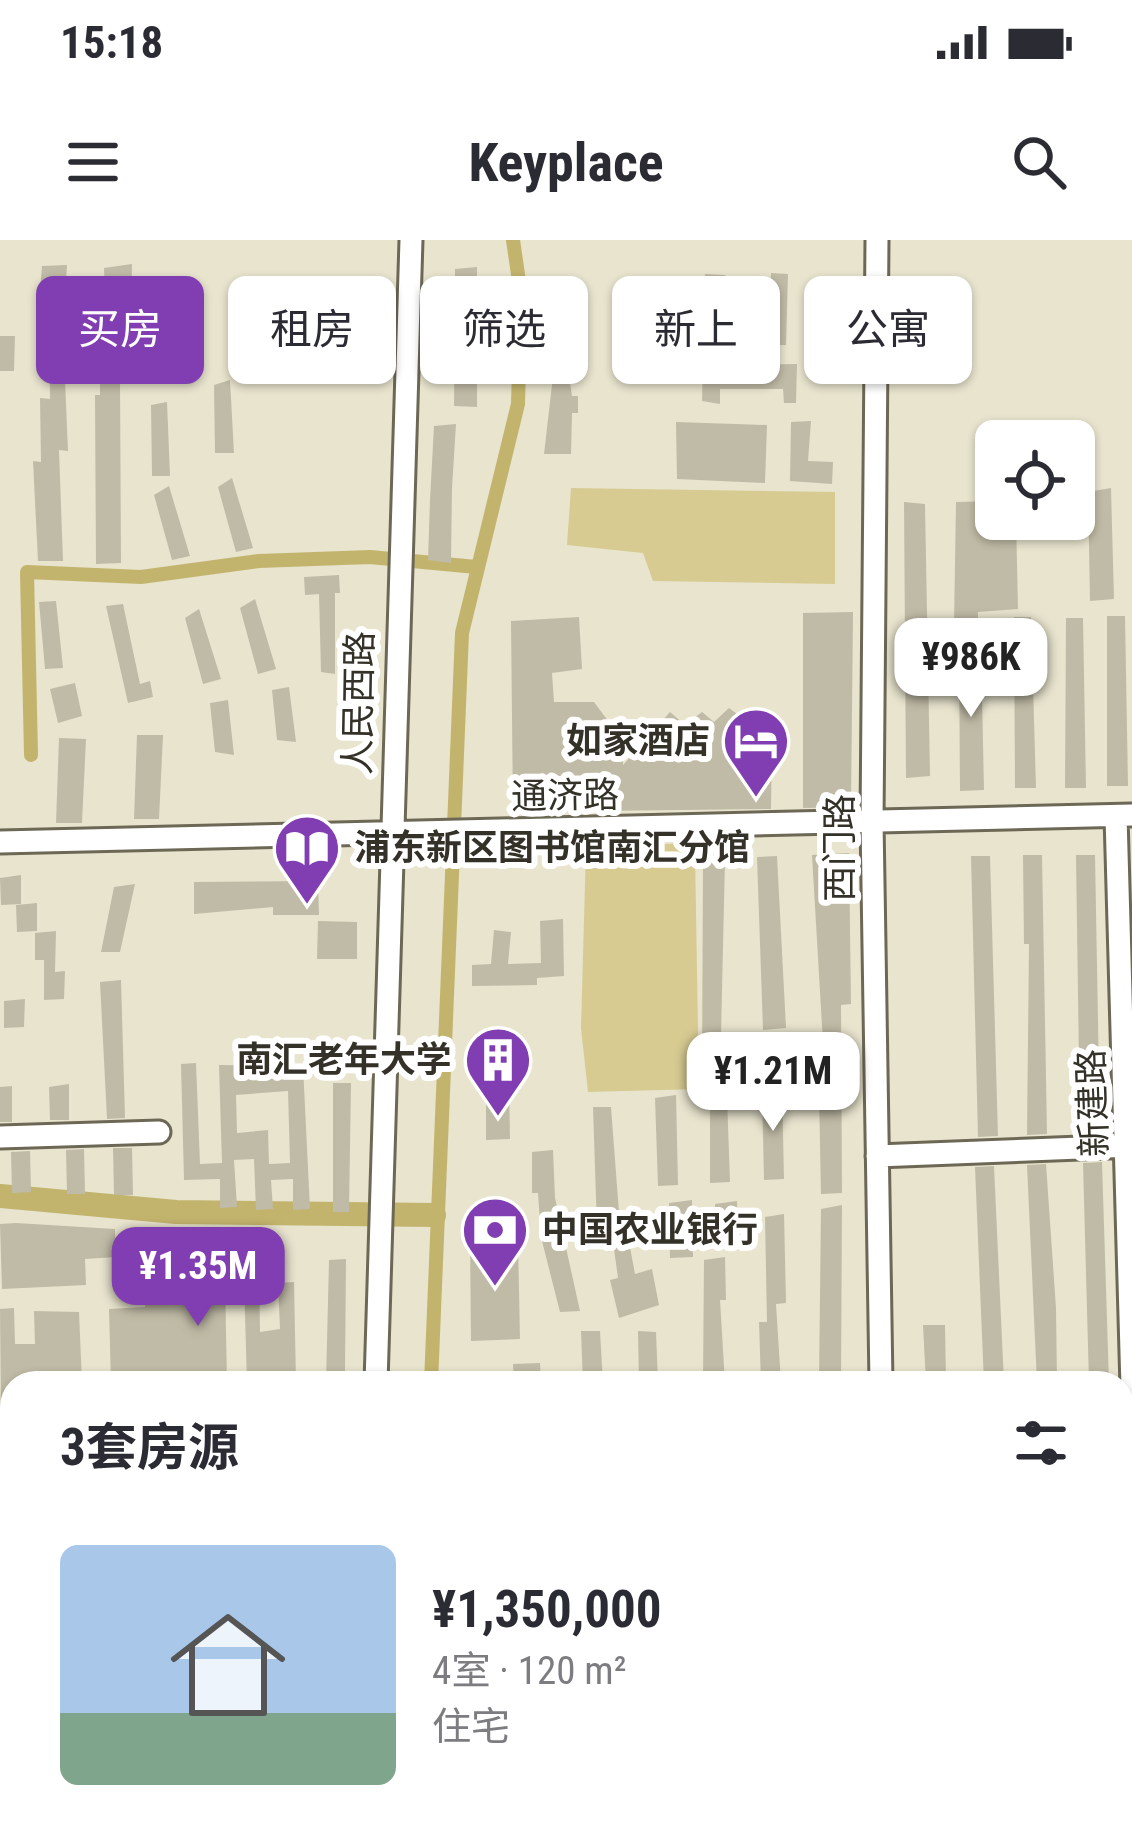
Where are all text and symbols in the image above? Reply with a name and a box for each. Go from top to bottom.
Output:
text: 15:18 [60,16,163,69]
icon: menu [60,129,126,195]
icon: search [1006,129,1072,195]
text: Keyplace [468,131,664,194]
chip: 买房 [36,276,204,384]
chip: 租房 [228,276,396,384]
chip: 筛选 [420,276,588,384]
chip: 新上 [612,276,780,384]
chip: 公寓 [804,276,972,384]
map controls [975,420,1095,540]
button: locate [975,420,1095,540]
pin: ¥986K [887,618,1055,720]
street label: 人民西路 [337,631,381,775]
text: ¥986K [921,634,1021,680]
hotel icon: 如家酒店 [721,706,791,800]
place label: 如家酒店 [566,720,710,762]
street label: 通济路 [511,774,619,818]
street label: 西门路 [819,794,861,902]
library icon: 浦东新区图书馆南汇分馆 [272,813,342,907]
place label: 浦东新区图书馆南汇分馆 [354,827,750,869]
building icon: 南汇老年大学 [463,1025,533,1119]
pin: ¥1.21M [675,1032,871,1134]
place label: 南汇老年大学 [236,1039,452,1081]
text: ¥1.21M [714,1048,832,1094]
street label: 新建路 [1070,1048,1116,1158]
bank icon: 中国农业银行 [460,1195,530,1289]
place label: 中国农业银行 [542,1209,758,1251]
pin: ¥1.35M [100,1227,296,1329]
text: ¥1.35M [139,1243,257,1289]
icon: filters [1008,1410,1074,1476]
text: 3套房源 [60,1418,239,1477]
text: ¥1,350,000 [432,1580,662,1639]
icon: home [156,1593,300,1737]
text: 4室 · 120 m² [432,1648,627,1694]
text: 住宅 [432,1704,510,1750]

